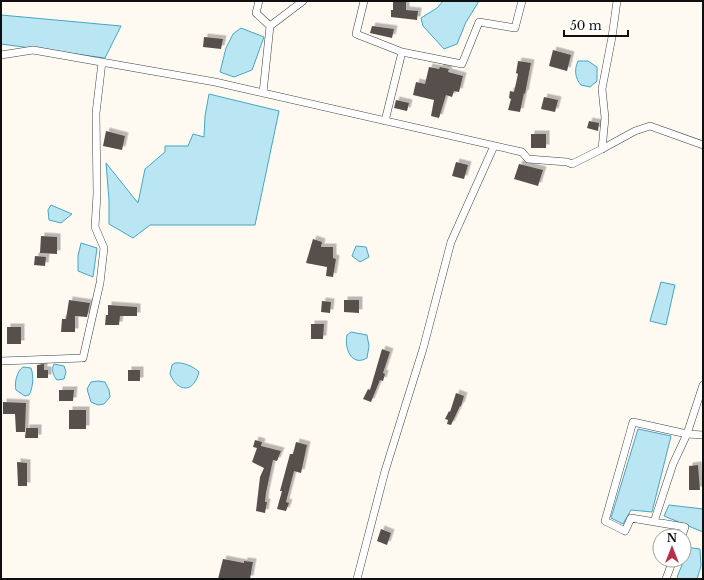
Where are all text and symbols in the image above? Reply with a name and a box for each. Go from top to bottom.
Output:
scale bar [564,12,628,38]
text: 50 m [570,18,602,33]
north arrow [652,528,692,568]
text: N [667,531,678,545]

